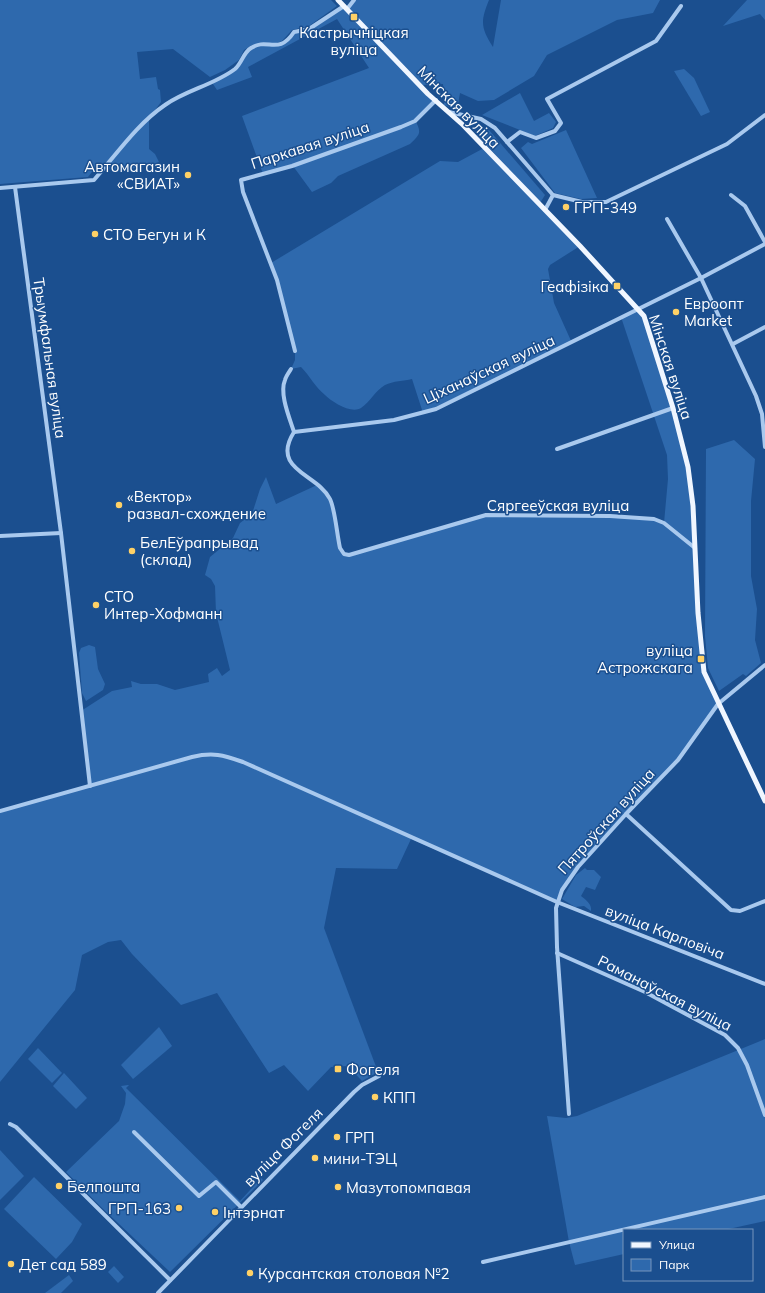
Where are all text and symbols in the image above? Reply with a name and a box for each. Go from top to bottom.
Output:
marker: Кастрычніцкая вуліца [349,12,359,22]
place label: Кастрычніцкая вуліца [299,23,409,59]
street label: Мінская вуліца [414,62,504,152]
street label: Паркавая вуліца [248,117,372,173]
place label: Автомагазин «СВИАТ» [84,157,180,193]
marker: Автомагазин «СВИАТ» [183,170,193,180]
place label: ГРП-349 [574,198,637,217]
marker: ГРП-349 [561,202,571,212]
place label: СТО Бегун и К [103,225,206,244]
marker: СТО Бегун и К [90,229,100,239]
street label: Трыумфальная вуліца [29,276,71,440]
place label: Геафізіка [540,277,609,296]
marker: Геафізіка [612,281,622,291]
place label: Евроопт Market [684,294,744,330]
marker: Евроопт Market [671,307,681,317]
street label: Мінская вуліца [645,312,697,422]
street label: Ціханаўская вуліца [420,330,558,408]
place label: «Вектор» развал-схождение [127,487,266,523]
street label: Сяргееўская вуліца [487,496,629,515]
marker: «Вектор» развал-схождение [114,500,124,510]
place label: БелЕўрапрывад (склад) [140,533,258,569]
marker: БелЕўрапрывад (склад) [127,546,137,556]
place label: СТО Интер-Хофманн [104,587,223,623]
marker: СТО Интер-Хофманн [91,600,101,610]
place label: вуліца Астрожскага [597,641,693,677]
marker: вуліца Астрожскага [696,654,706,664]
street label: Пятроўская вуліца [553,764,659,878]
street label: вуліца Карповіча [603,901,727,963]
street label: Раманаўская вуліца [595,951,735,1035]
place label: Фогеля [346,1060,400,1079]
marker: Фогеля [333,1064,343,1074]
place label: КПП [383,1088,416,1107]
marker: КПП [370,1092,380,1102]
street label: вуліца Фогеля [239,1103,327,1191]
place label: ГРП [345,1128,375,1147]
marker: ГРП [332,1132,342,1142]
place label: мини-ТЭЦ [323,1149,397,1168]
marker: мини-ТЭЦ [310,1153,320,1163]
place label: Белпошта [67,1177,140,1196]
place label: Мазутопомпавая [346,1178,471,1197]
marker: Белпошта [54,1181,64,1191]
marker: Мазутопомпавая [333,1182,343,1192]
place label: ГРП-163 [108,1199,171,1218]
marker: ГРП-163 [174,1203,184,1213]
place label: Інтэрнат [223,1203,285,1222]
marker: Інтэрнат [210,1207,220,1217]
legend [623,1229,753,1281]
text: Улица [658,1237,695,1252]
place label: Дет сад 589 [19,1255,107,1274]
text: Парк [659,1257,690,1272]
marker: Дет сад 589 [6,1259,16,1269]
place label: Курсантская столовая №2 [258,1264,450,1283]
marker: Курсантская столовая №2 [245,1268,255,1278]

